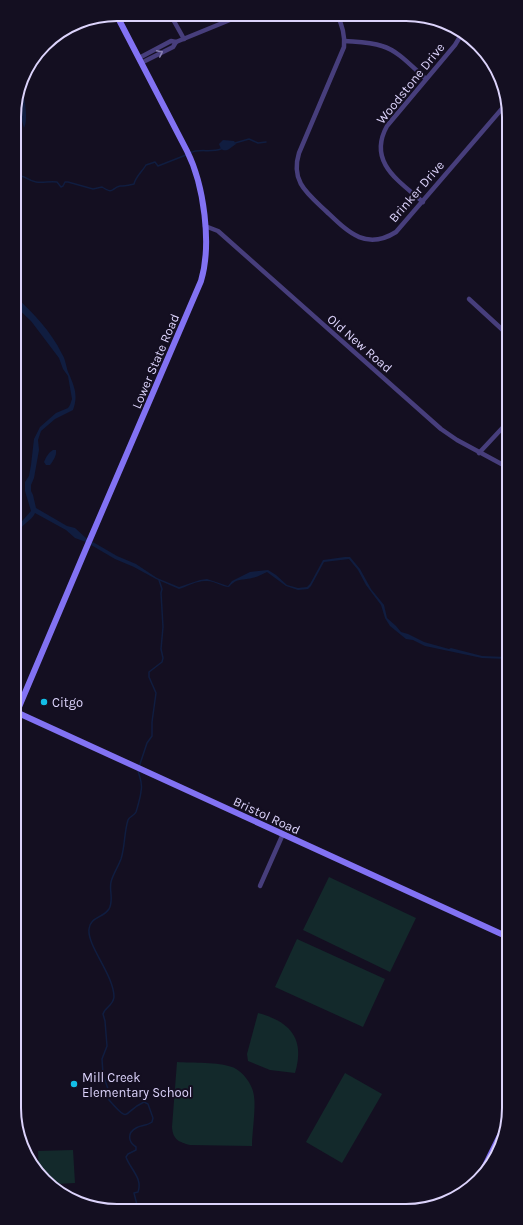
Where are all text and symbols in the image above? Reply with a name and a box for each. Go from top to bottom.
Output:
street label: Woodstone Drive [373,40,448,127]
one-way arrow [155,51,163,58]
street label: Brinker Drive [386,157,447,225]
street label: Old New Road [324,311,395,376]
street label: Lower State Road [129,312,182,411]
place label: Citgo [52,695,83,710]
marker: Citgo [39,697,49,707]
street label: Bristol Road [231,793,303,837]
place label: Mill Creek Elementary School [82,1070,192,1100]
marker: Mill Creek Elementary School [69,1079,79,1089]

